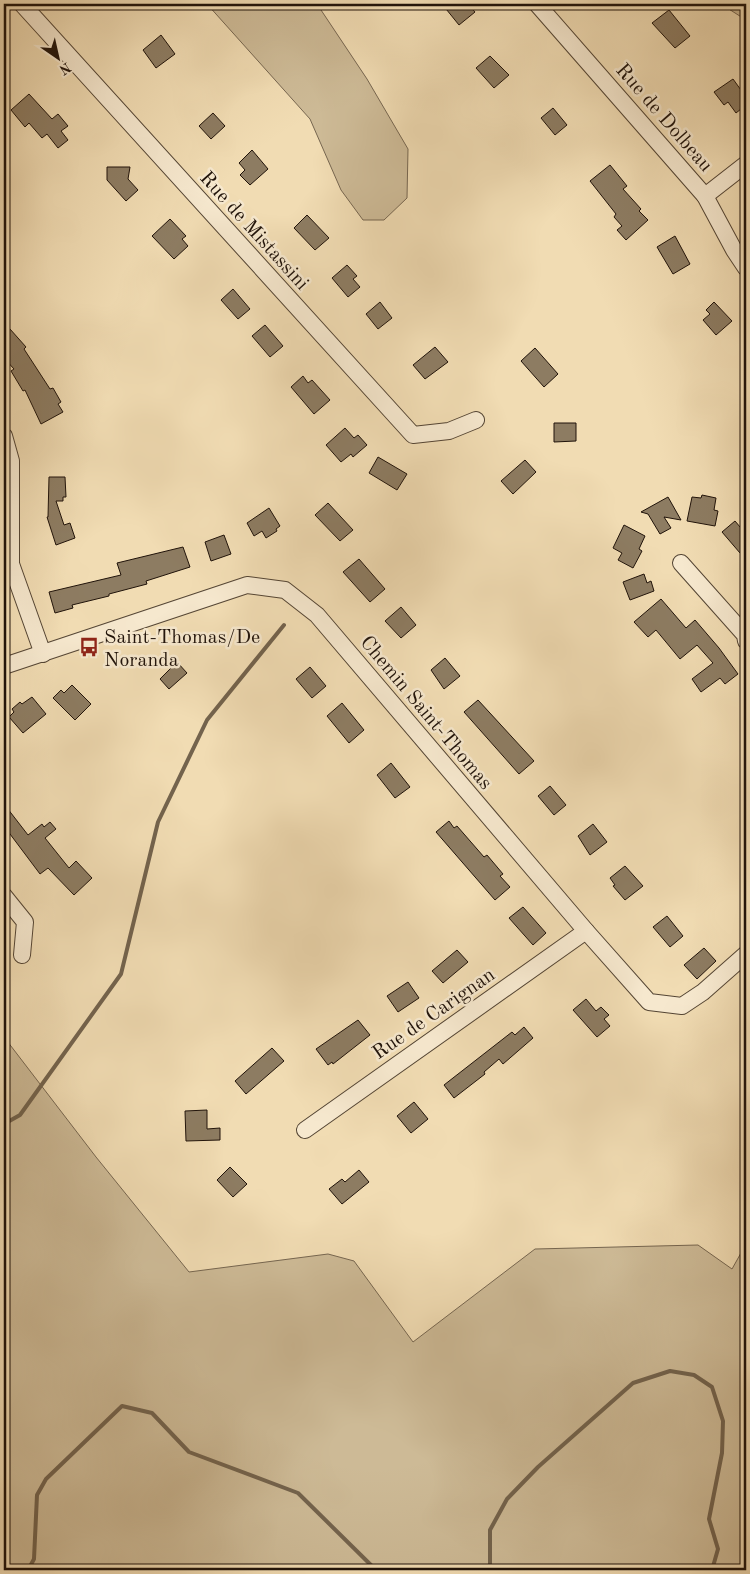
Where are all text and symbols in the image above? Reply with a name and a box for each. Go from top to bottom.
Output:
north arrow [32,32,82,82]
text: N [56,59,73,77]
street label: Rue de Dolbeau [611,60,716,176]
street label: Rue de Mistassini [195,168,312,294]
place label: Saint-Thomas/De Noranda [104,628,260,671]
street label: Chemin Saint-Thomas [356,633,495,794]
bus stop icon: Saint-Thomas/De Noranda [78,636,100,658]
street label: Rue de Carignan [369,965,499,1064]

